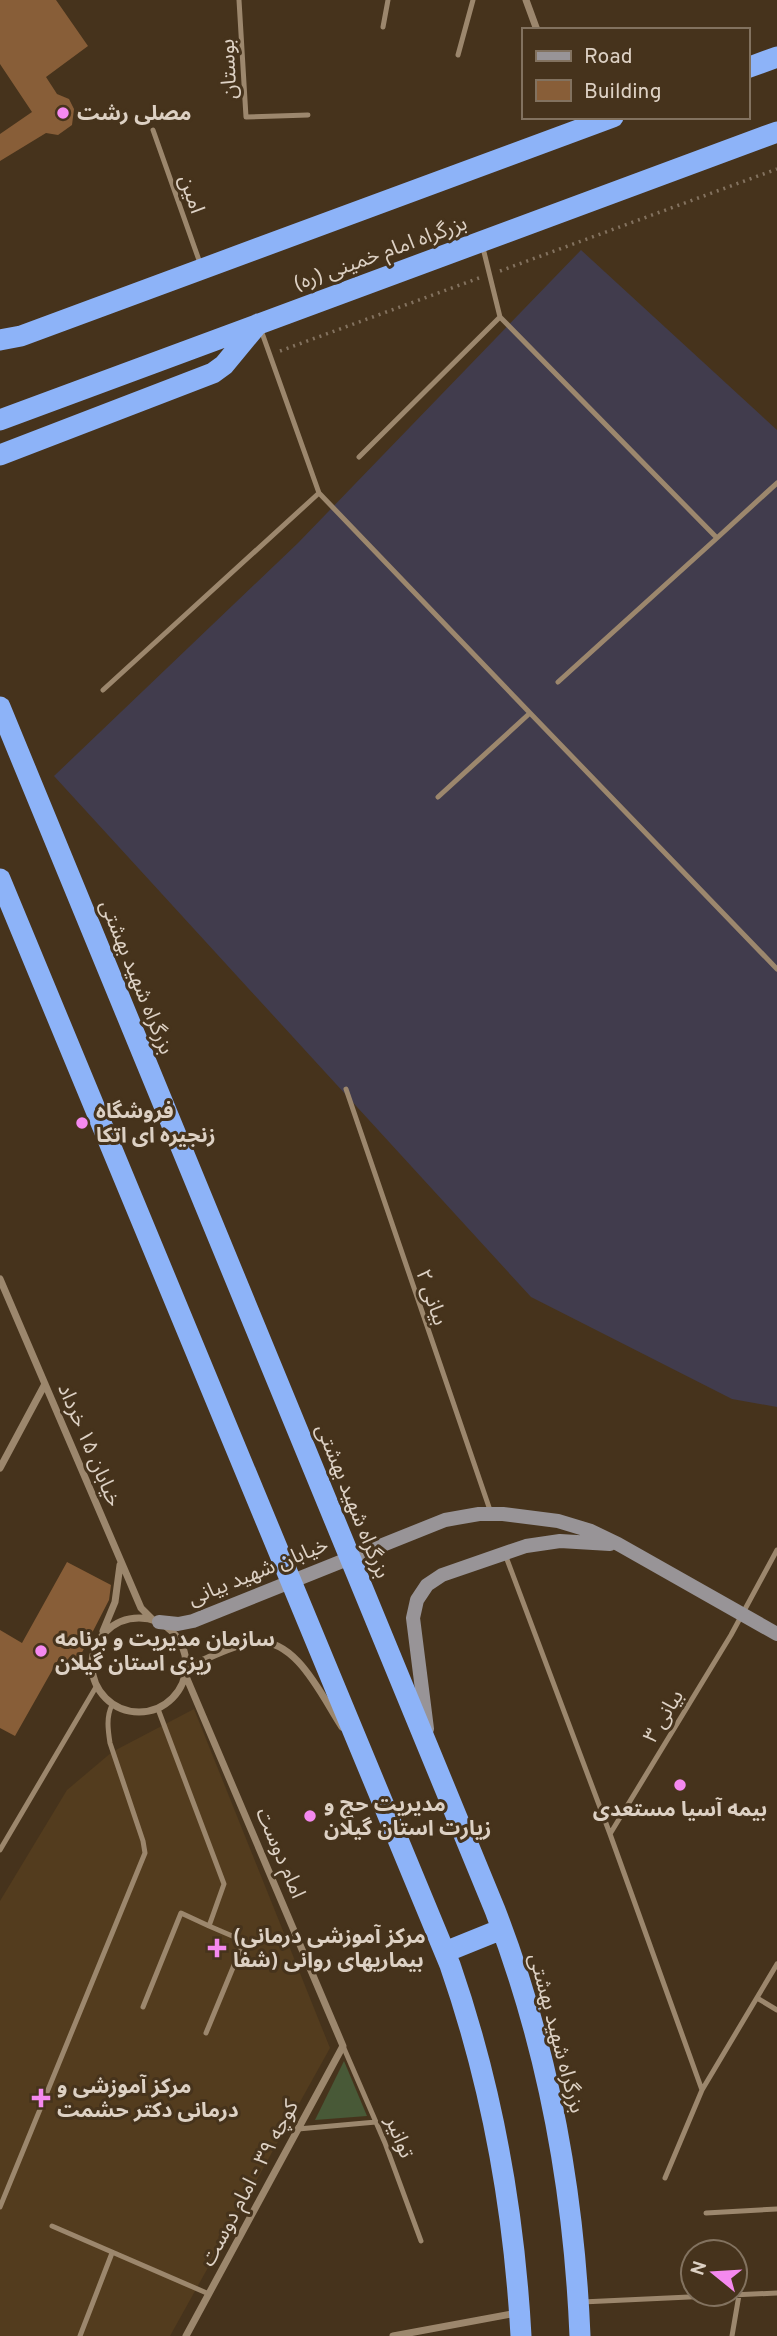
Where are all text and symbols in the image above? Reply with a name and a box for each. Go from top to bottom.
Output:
legend [522,28,749,119]
street label: بوستان [214,38,245,100]
text: Road [584,44,633,71]
text: Building [584,79,662,106]
place label: مصلی رشت [77,101,191,128]
marker: مصلی رشت [55,105,71,121]
street label: امین [171,172,210,217]
street label: بزرگراه امام خمینی (ره) [290,210,471,299]
street label: بزرگراه شهید بهشتی [92,896,179,1059]
place label: فروشگاه زنجیره ای اتکا [96,1099,216,1150]
marker: فروشگاه زنجیره ای اتکا [74,1115,90,1131]
street label: بیانی ۲ [408,1266,453,1329]
street label: خیابان ۱۵ خرداد [51,1380,127,1511]
street label: بزرگراه شهید بهشتی [308,1420,395,1583]
street label: خیابان شهید بیانی [184,1532,333,1613]
place label: سازمان مدیریت و برنامه ریزی استان گیلان [55,1627,275,1678]
marker: سازمان مدیریت و برنامه ریزی استان گیلان [33,1643,49,1659]
street label: بیانی ۳ [638,1685,691,1748]
marker: بیمه آسیا مستعدی [672,1777,688,1793]
place label: مدیریت حج و زیارت استان گیلان [324,1792,491,1843]
place label: بیمه آسیا مستعدی [593,1797,767,1824]
street label: امام دوست [248,1804,311,1903]
marker: مدیریت حج و زیارت استان گیلان [302,1808,318,1824]
place label: (مرکز آموزشی درمانی بیماریهای روانی (شفا [233,1924,426,1975]
marker: (مرکز آموزشی درمانی بیماریهای روانی (شفا [207,1938,227,1958]
street label: بزرگراه شهید بهشتی [521,1951,590,2116]
place label: مرکز آموزشی و ‌درمانی دکتر حشمت [57,2074,239,2125]
marker: مرکز آموزشی و ‌درمانی دکتر حشمت [31,2088,51,2108]
street label: کوچه ۳۹ - امام دوست [195,2096,307,2272]
street label: توانیر [378,2112,419,2163]
north arrow [679,2238,749,2308]
text: N [686,2258,713,2279]

